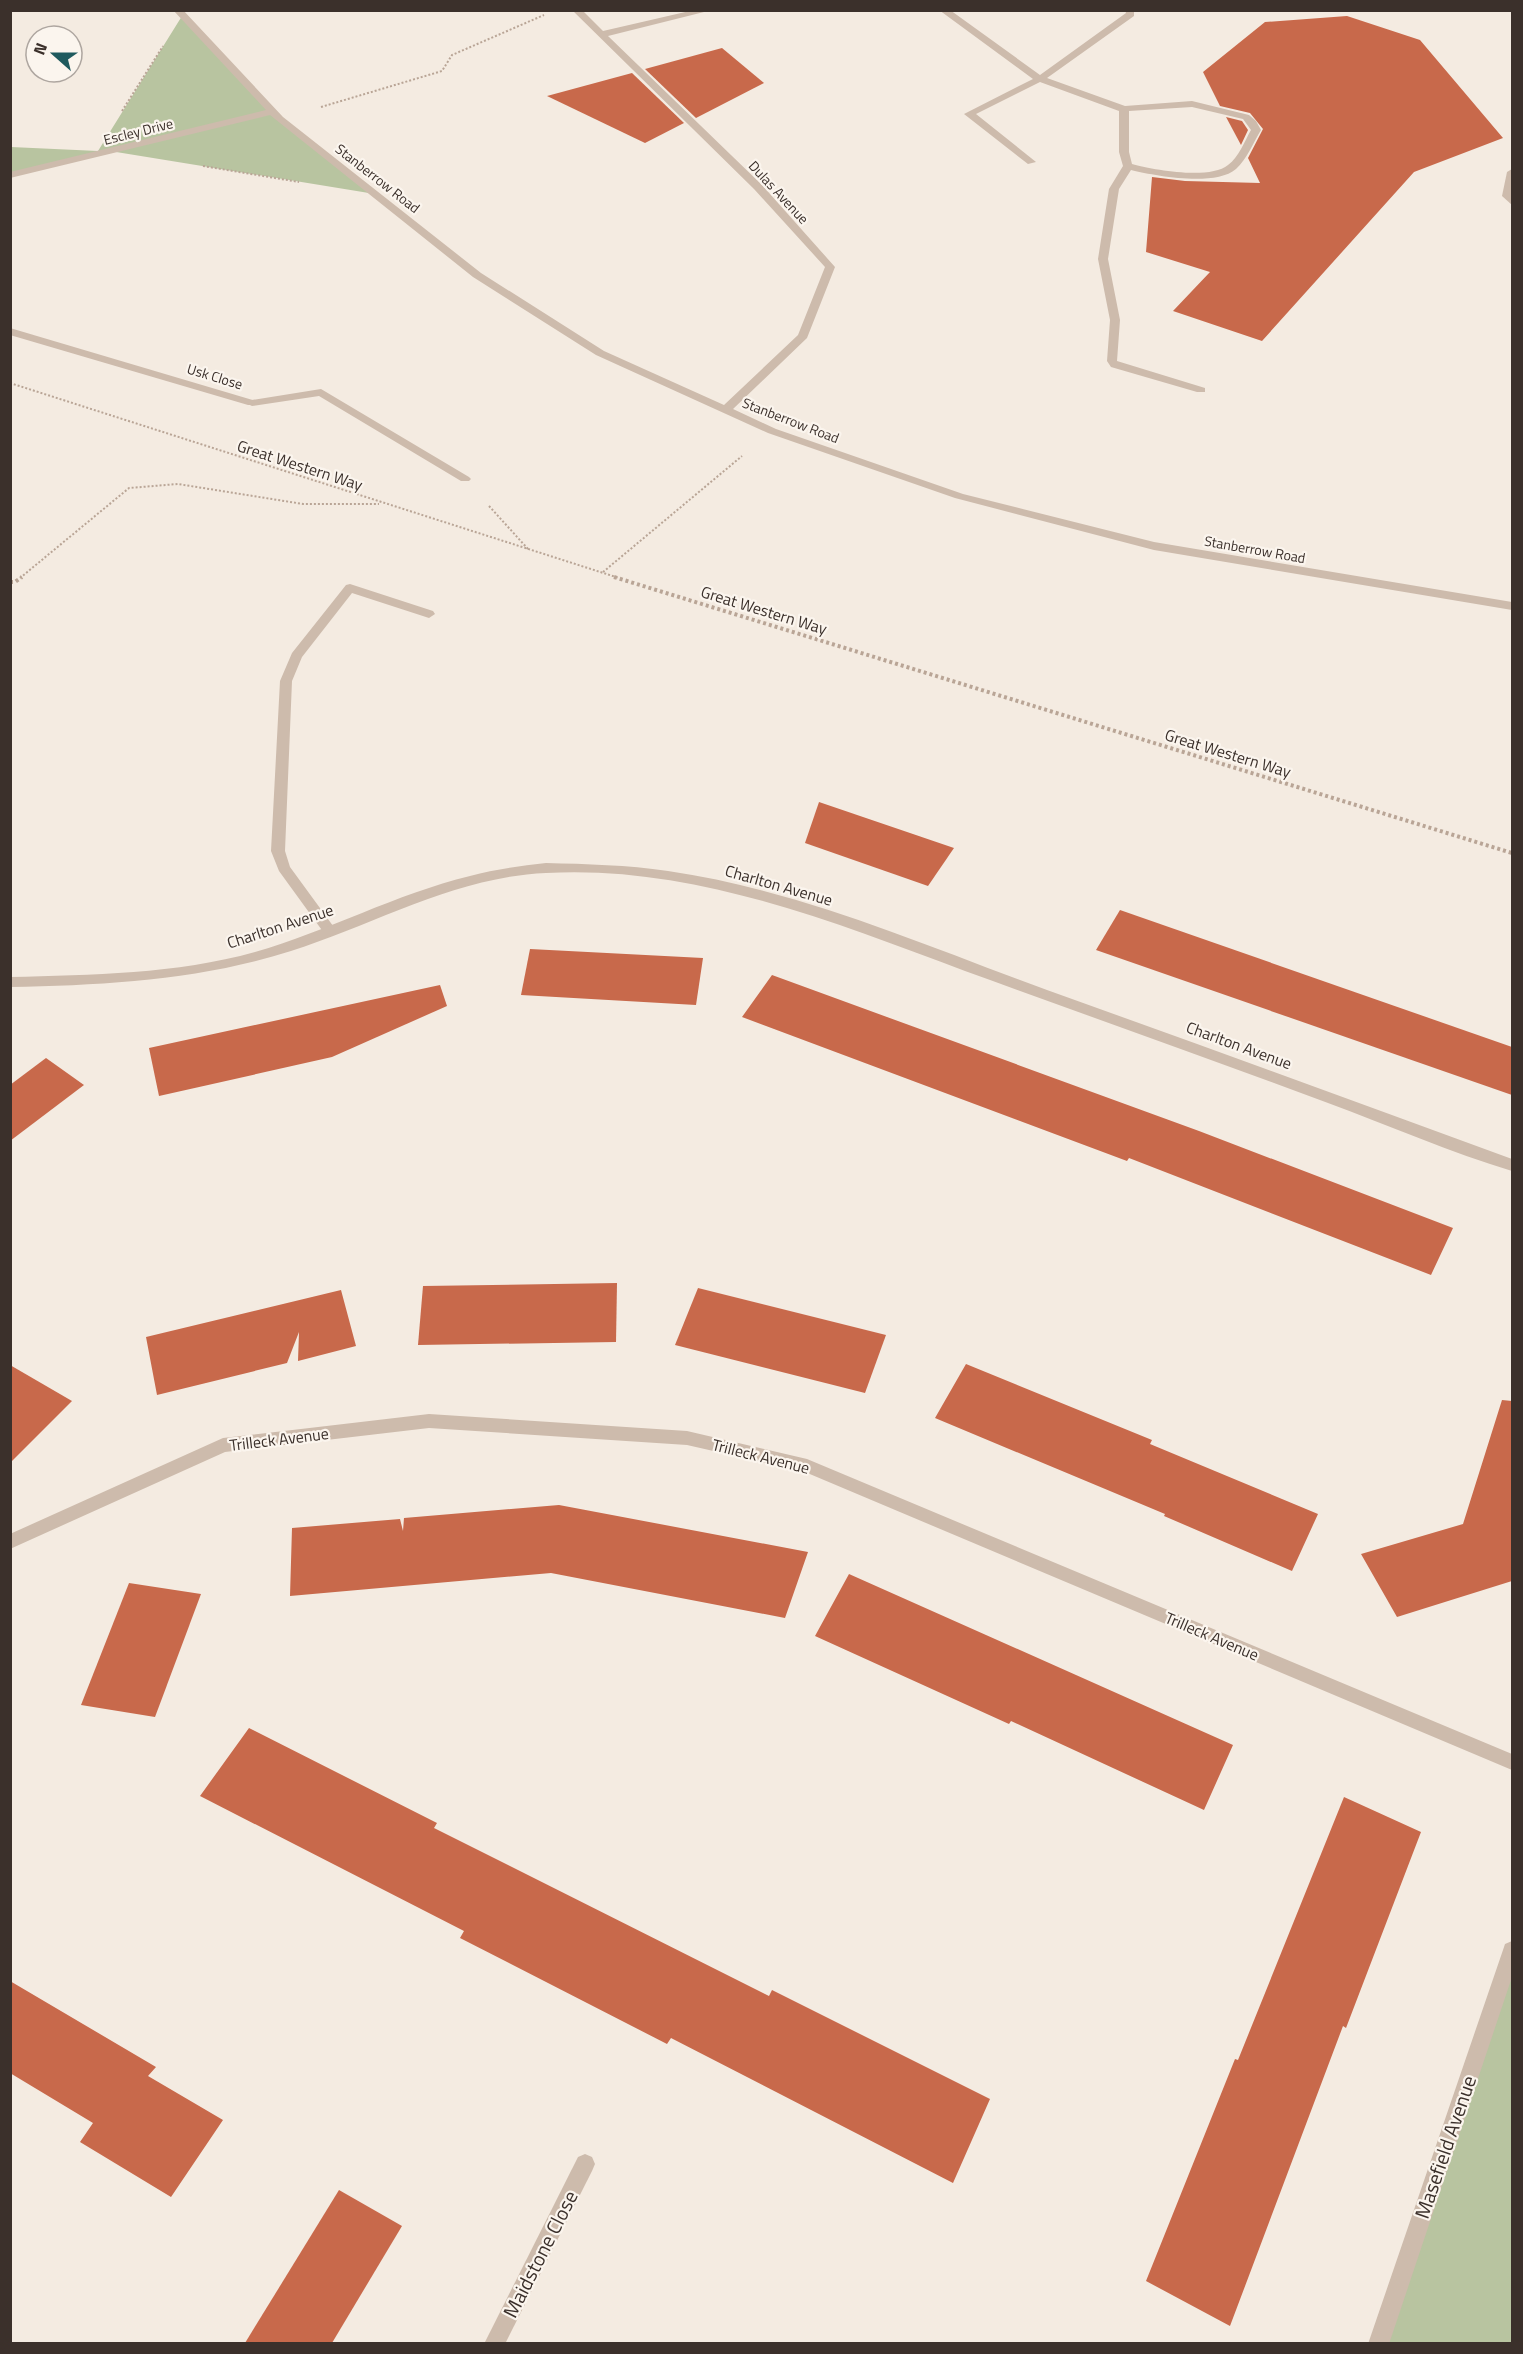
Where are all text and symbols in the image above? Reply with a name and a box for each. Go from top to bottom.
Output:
north arrow [24,24,84,84]
text: N [27,39,53,58]
street label: Escley Drive [101,112,175,150]
street label: Stanberrow Road [331,138,425,218]
street label: Dulas Avenue [744,156,814,228]
street label: Usk Close [185,358,245,394]
street label: Stanberrow Road [739,392,843,448]
street label: Great Western Way [234,433,366,497]
street label: Stanberrow Road [1203,530,1307,568]
street label: Great Western Way [698,579,830,641]
street label: Great Western Way [1162,722,1294,784]
street label: Charlton Avenue [722,858,836,912]
street label: Charlton Avenue [224,897,336,955]
street label: Charlton Avenue [1183,1015,1295,1075]
street label: Trilleck Avenue [228,1421,330,1457]
street label: Trilleck Avenue [710,1432,812,1480]
street label: Trilleck Avenue [1161,1605,1263,1667]
street label: Masefield Avenue [1406,2071,1484,2223]
street label: Maidstone Close [495,2185,585,2323]

